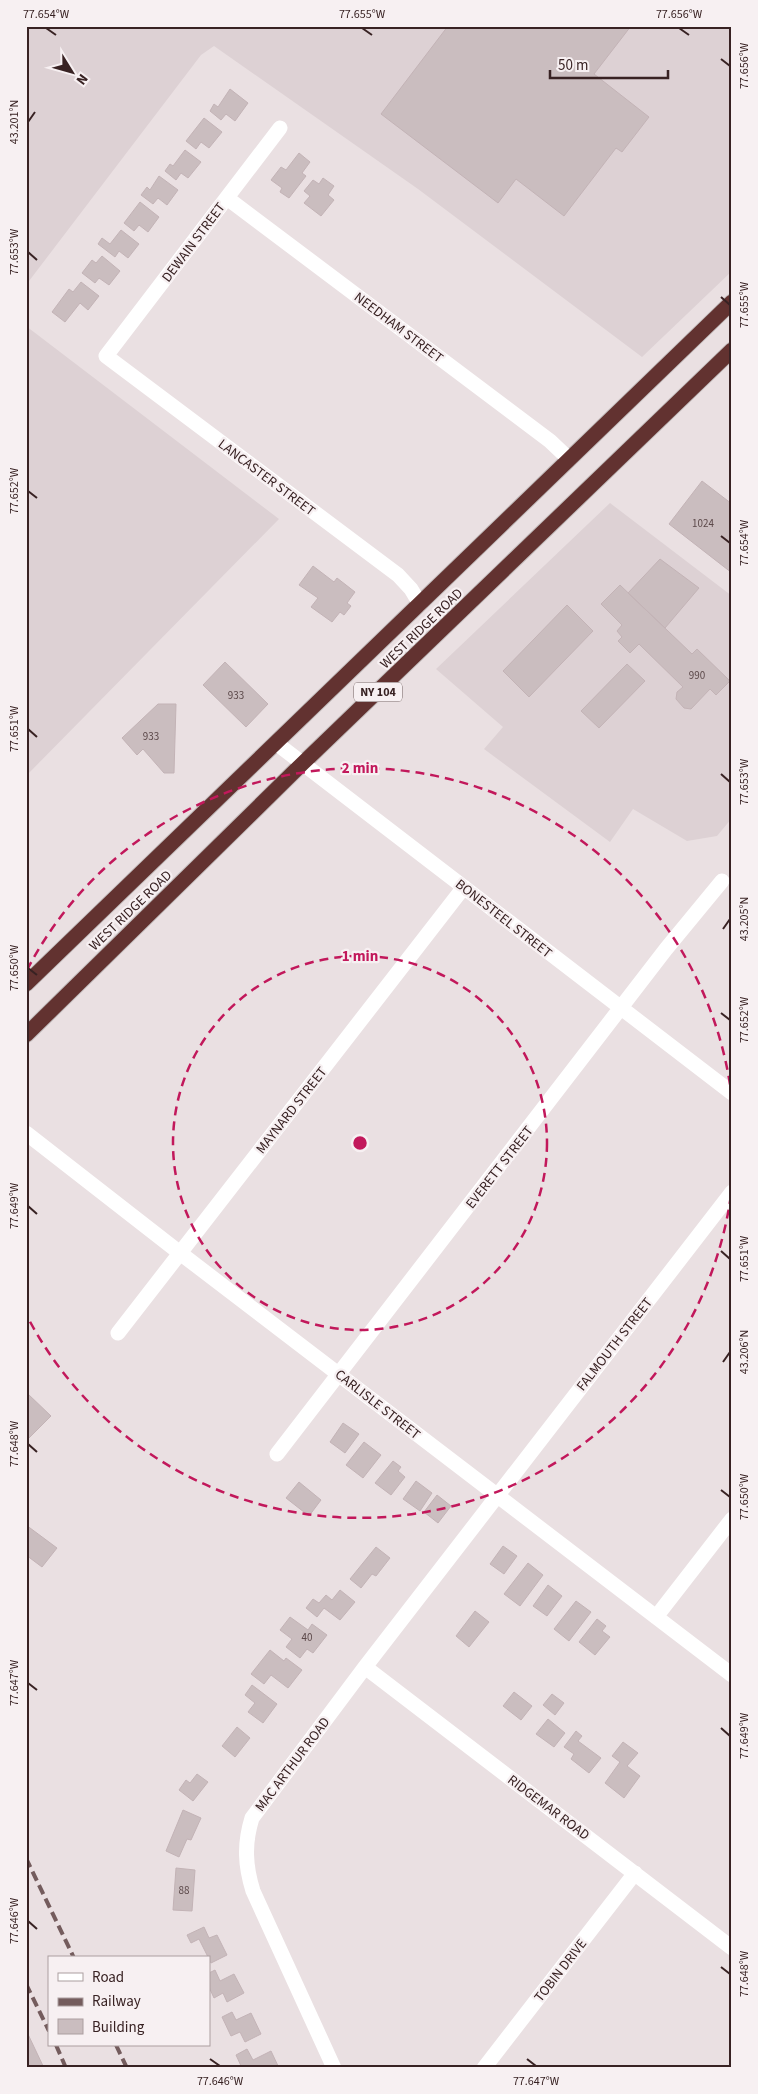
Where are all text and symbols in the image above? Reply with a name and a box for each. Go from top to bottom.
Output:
text: 77.654°W [23,6,70,23]
text: 77.655°W [339,6,386,23]
text: 77.656°W [656,6,703,23]
text: 77.656°W [736,42,753,89]
north arrow [48,48,98,98]
scale bar [550,48,668,80]
text: 50 m [558,55,588,76]
text: N [71,69,92,89]
text: 43.201°N [6,100,23,144]
street label: DEWAIN STREET [157,198,231,287]
text: 77.653°W [6,228,23,275]
text: 77.655°W [736,281,753,328]
street label: NEEDHAM STREET [350,288,448,368]
street label: LANCASTER STREET [214,435,319,521]
text: 77.652°W [6,467,23,514]
house number: 1024 [692,516,714,531]
text: 77.654°W [736,519,753,566]
street label: WEST RIDGE ROAD [376,584,468,674]
house number: 990 [689,668,705,683]
road number: NY 104 [354,682,402,702]
house number: 933 [228,688,244,703]
text: 77.651°W [6,705,23,752]
house number: 933 [143,729,159,744]
text: 2 min [342,758,378,779]
text: 77.653°W [736,758,753,805]
street label: WEST RIDGE ROAD [85,866,177,956]
street label: BONESTEEL STREET [451,875,556,963]
text: 43.205°N [736,897,753,941]
text: 77.650°W [6,944,23,991]
text: 1 min [342,946,378,967]
text: 77.652°W [736,996,753,1043]
street label: MAYNARD STREET [252,1063,332,1158]
street label: EVERETT STREET [461,1122,539,1213]
centre of rings [351,1134,369,1152]
text: 77.649°W [6,1182,23,1229]
text: 77.651°W [736,1235,753,1282]
street label: FALMOUTH STREET [572,1293,658,1396]
text: 43.206°N [736,1330,753,1374]
street label: CARLISLE STREET [330,1365,425,1445]
text: 77.648°W [6,1420,23,1467]
text: 77.650°W [736,1473,753,1520]
house number: 40 [302,1630,312,1645]
text: 77.647°W [6,1659,23,1706]
text: 77.649°W [736,1712,753,1759]
street label: MAC ARTHUR ROAD [251,1713,335,1816]
street label: RIDGEMAR ROAD [503,1770,594,1845]
house number: 88 [179,1883,190,1898]
text: 77.646°W [6,1897,23,1944]
street label: TOBIN DRIVE [530,1935,592,2006]
text: 77.648°W [736,1950,753,1997]
legend [48,1956,210,2046]
text: Road [92,1967,124,1988]
text: Railway [92,1991,141,2012]
text: Building [92,2017,145,2038]
text: 77.646°W [197,2073,244,2090]
text: 77.647°W [513,2073,560,2090]

